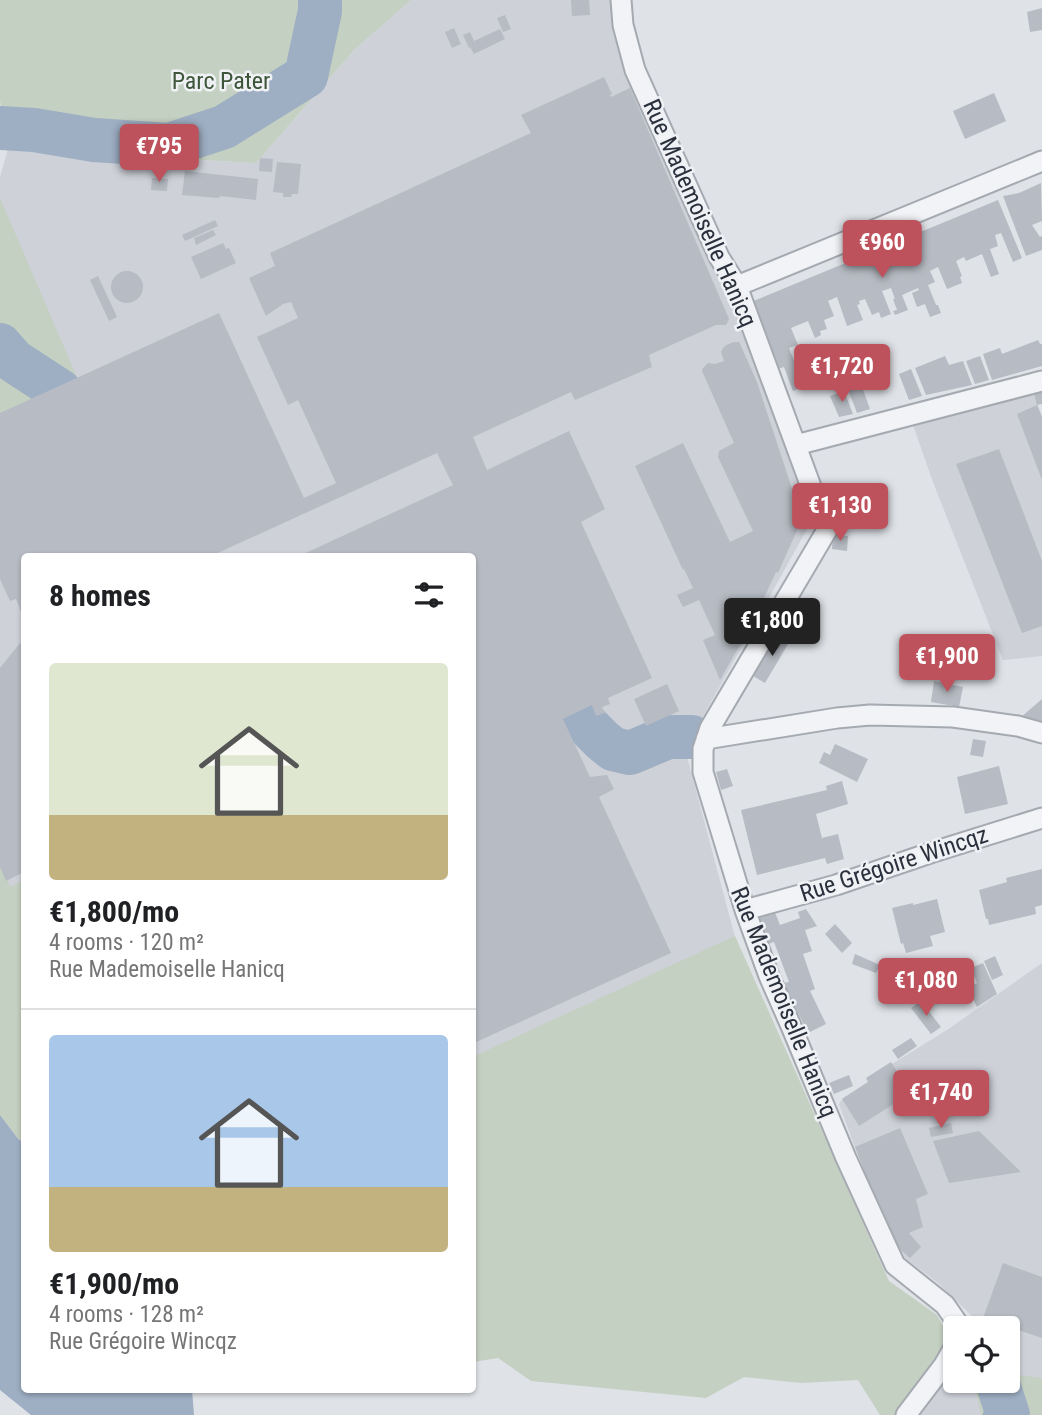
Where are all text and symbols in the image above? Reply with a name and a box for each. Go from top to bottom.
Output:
park label: Parc Pater [172,67,270,95]
street label: Rue Mademoiselle Hanicq [637,95,763,331]
pin: €795 [118,124,200,184]
text: €795 [136,133,182,160]
pin: €960 [841,220,923,280]
text: €960 [859,229,905,256]
pin: €1,720 [785,344,899,404]
text: €1,720 [810,353,874,380]
pin: €1,130 [783,484,897,543]
text: €1,130 [808,492,872,519]
icon: filters [410,576,448,614]
text: 8 homes [49,578,151,613]
pin: €1,800 [715,598,829,658]
text: €1,800 [740,607,804,634]
pin: €1,900 [890,634,1004,694]
text: €1,900 [915,643,979,670]
icon: home [186,708,312,834]
street label: Rue Grégoire Wincqz [797,820,991,908]
street label: Rue Mademoiselle Hanicq [725,883,843,1121]
text: €1,800/mo [49,894,179,929]
text: 4 rooms · 120 m² [49,929,204,956]
text: Rue Mademoiselle Hanicq [49,956,285,983]
pin: €1,080 [869,958,983,1018]
text: €1,080 [894,967,958,994]
pin: €1,740 [884,1070,998,1130]
text: €1,740 [909,1079,973,1106]
icon: home [186,1080,312,1206]
text: €1,900/mo [49,1266,179,1301]
text: 4 rooms · 128 m² [49,1301,204,1328]
map controls [943,1316,1020,1393]
button: locate [943,1316,1020,1393]
text: Rue Grégoire Wincqz [49,1328,237,1355]

